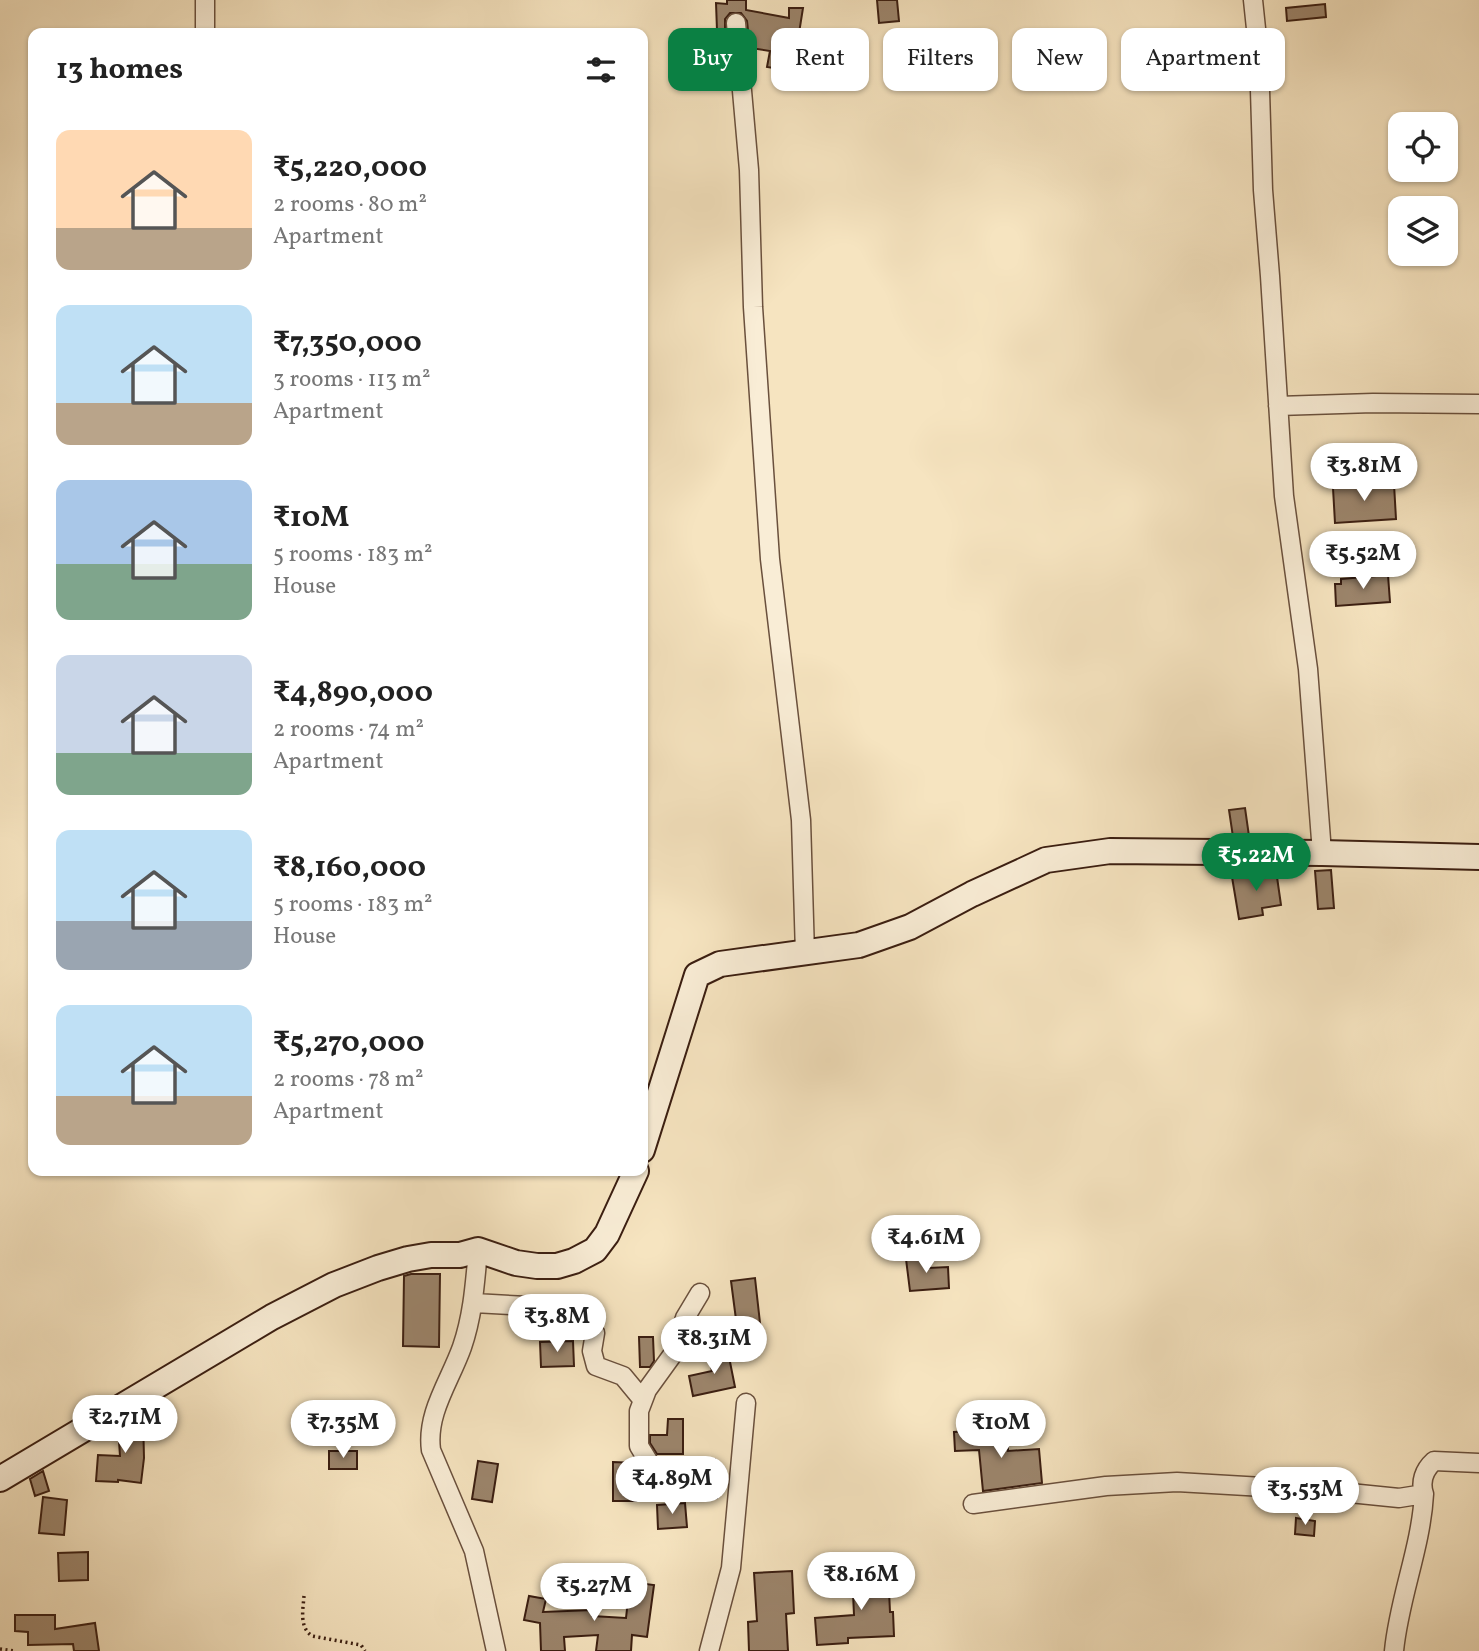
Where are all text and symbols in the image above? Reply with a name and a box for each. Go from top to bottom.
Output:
chip: Buy [668,28,757,91]
chip: Rent [771,28,869,91]
chip: Filters [883,28,998,91]
chip: New [1012,28,1107,91]
chip: Apartment [1121,28,1285,91]
text: 13 homes [56,49,183,91]
icon: filters [582,51,620,89]
map controls [1388,112,1458,266]
button: locate [1388,112,1458,182]
text: ₹5,220,000 [273,147,427,189]
icon: home [112,158,196,242]
text: 2 rooms · 80 m² [273,189,427,221]
button: layers [1388,196,1458,266]
text: Apartment [273,221,384,253]
text: ₹7,350,000 [273,322,422,364]
icon: home [112,333,196,417]
text: 3 rooms · 113 m² [273,364,431,396]
text: Apartment [273,396,384,428]
pin: ₹3.81M [1307,444,1421,503]
text: ₹3.81M [1326,450,1402,482]
text: ₹10M [273,497,349,539]
icon: home [112,508,196,592]
pin: ₹5.52M [1306,532,1420,591]
text: ₹5.52M [1325,538,1401,570]
text: 5 rooms · 183 m² [273,539,433,571]
text: House [273,571,336,603]
text: ₹4,890,000 [273,672,433,714]
icon: home [112,683,196,767]
text: 2 rooms · 74 m² [273,714,424,746]
text: Apartment [273,746,384,778]
pin: ₹5.22M [1199,834,1313,893]
text: ₹5.22M [1218,840,1294,872]
text: ₹8,160,000 [273,847,426,889]
icon: home [112,858,196,942]
text: 5 rooms · 183 m² [273,889,433,921]
text: House [273,921,336,953]
text: ₹5,270,000 [273,1022,424,1064]
icon: home [112,1033,196,1117]
text: 2 rooms · 78 m² [273,1064,424,1096]
text: Apartment [273,1096,384,1128]
pin: ₹4.61M [869,1216,983,1275]
text: ₹4.61M [887,1222,965,1254]
pin: ₹3.8M [508,1294,606,1354]
text: ₹3.8M [524,1301,590,1333]
pin: ₹8.31M [657,1316,771,1376]
text: ₹8.31M [677,1323,751,1355]
pin: ₹2.71M [68,1396,182,1455]
pin: ₹7.35M [286,1400,400,1460]
pin: ₹10M [960,1400,1042,1460]
text: ₹2.71M [88,1402,162,1434]
text: ₹7.35M [307,1407,379,1439]
text: ₹10M [972,1407,1030,1439]
pin: ₹4.89M [615,1456,729,1516]
text: ₹4.89M [632,1463,712,1495]
pin: ₹3.53M [1248,1468,1362,1527]
text: ₹3.53M [1267,1474,1343,1506]
pin: ₹8.16M [804,1552,918,1612]
text: ₹8.16M [823,1559,899,1591]
pin: ₹5.27M [537,1564,651,1623]
text: ₹5.27M [556,1570,632,1602]

